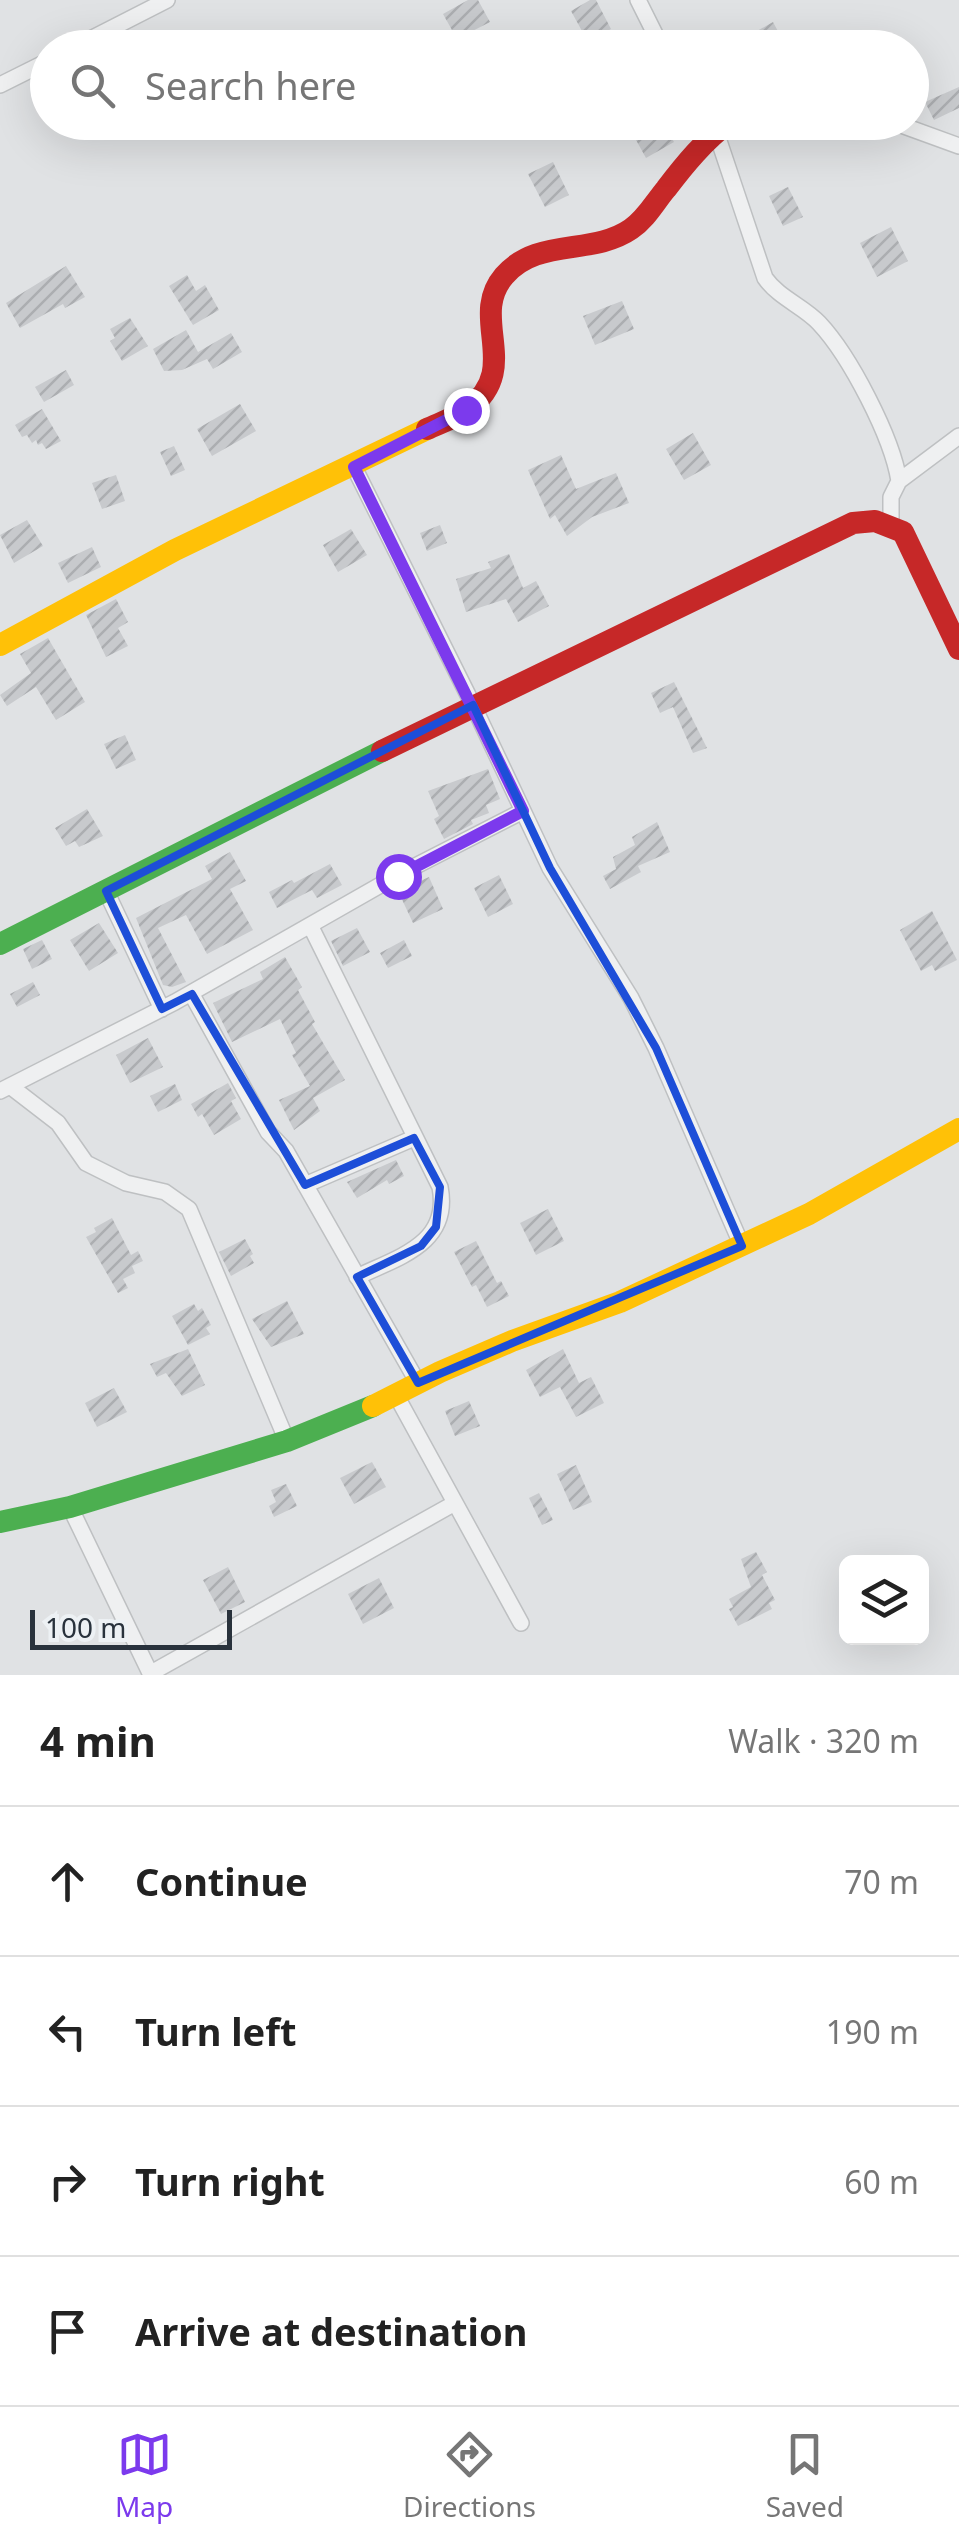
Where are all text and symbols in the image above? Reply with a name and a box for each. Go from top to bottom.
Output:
search box [30,30,929,140]
icon: search [65,58,120,113]
text: Search here [145,59,356,111]
route end [444,388,490,434]
route start [376,854,422,900]
map controls [839,1555,929,1645]
button: layers [839,1555,929,1645]
scale bar [30,1605,232,1650]
text: 100 m [45,1608,127,1646]
text: 4 min [40,1712,156,1769]
text: Walk · 320 m [728,1719,919,1762]
icon: ahead [40,1854,95,1909]
text: Continue [135,1855,308,1907]
text: 70 m [844,1860,919,1903]
icon: left [40,2004,95,2059]
text: Turn left [135,2005,297,2057]
text: 190 m [826,2010,919,2053]
icon: right [40,2154,95,2209]
text: Turn right [135,2155,325,2207]
text: 60 m [844,2160,919,2203]
icon: arrive [40,2304,95,2359]
text: Arrive at destination [135,2305,527,2357]
tab: Map [115,2427,173,2525]
tab: Directions [403,2427,536,2525]
tab: Saved [766,2427,844,2525]

